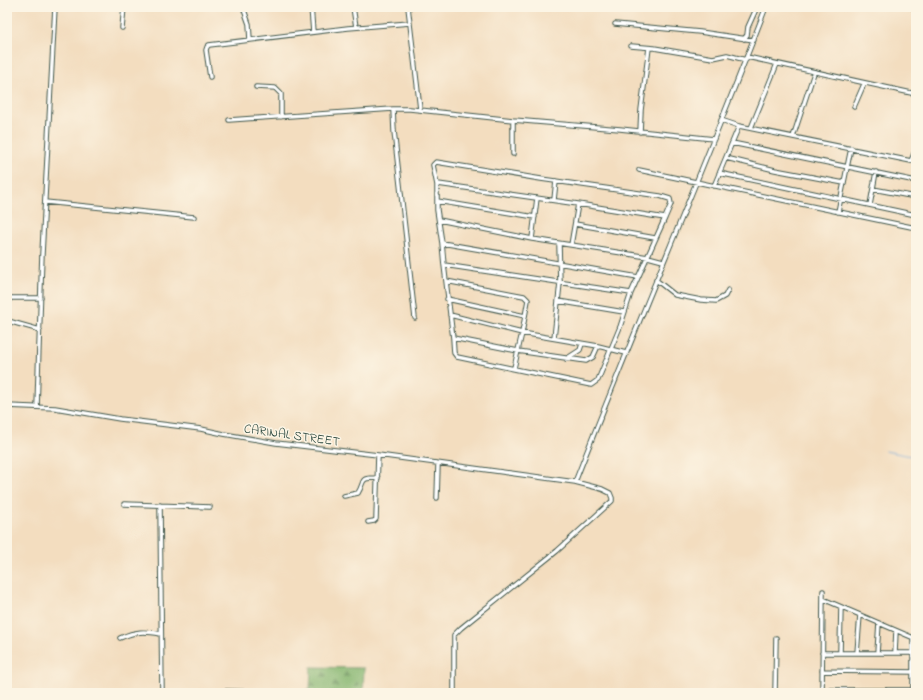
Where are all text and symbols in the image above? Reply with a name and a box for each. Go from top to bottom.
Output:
street label: CARINAL STREET [243,419,341,452]

